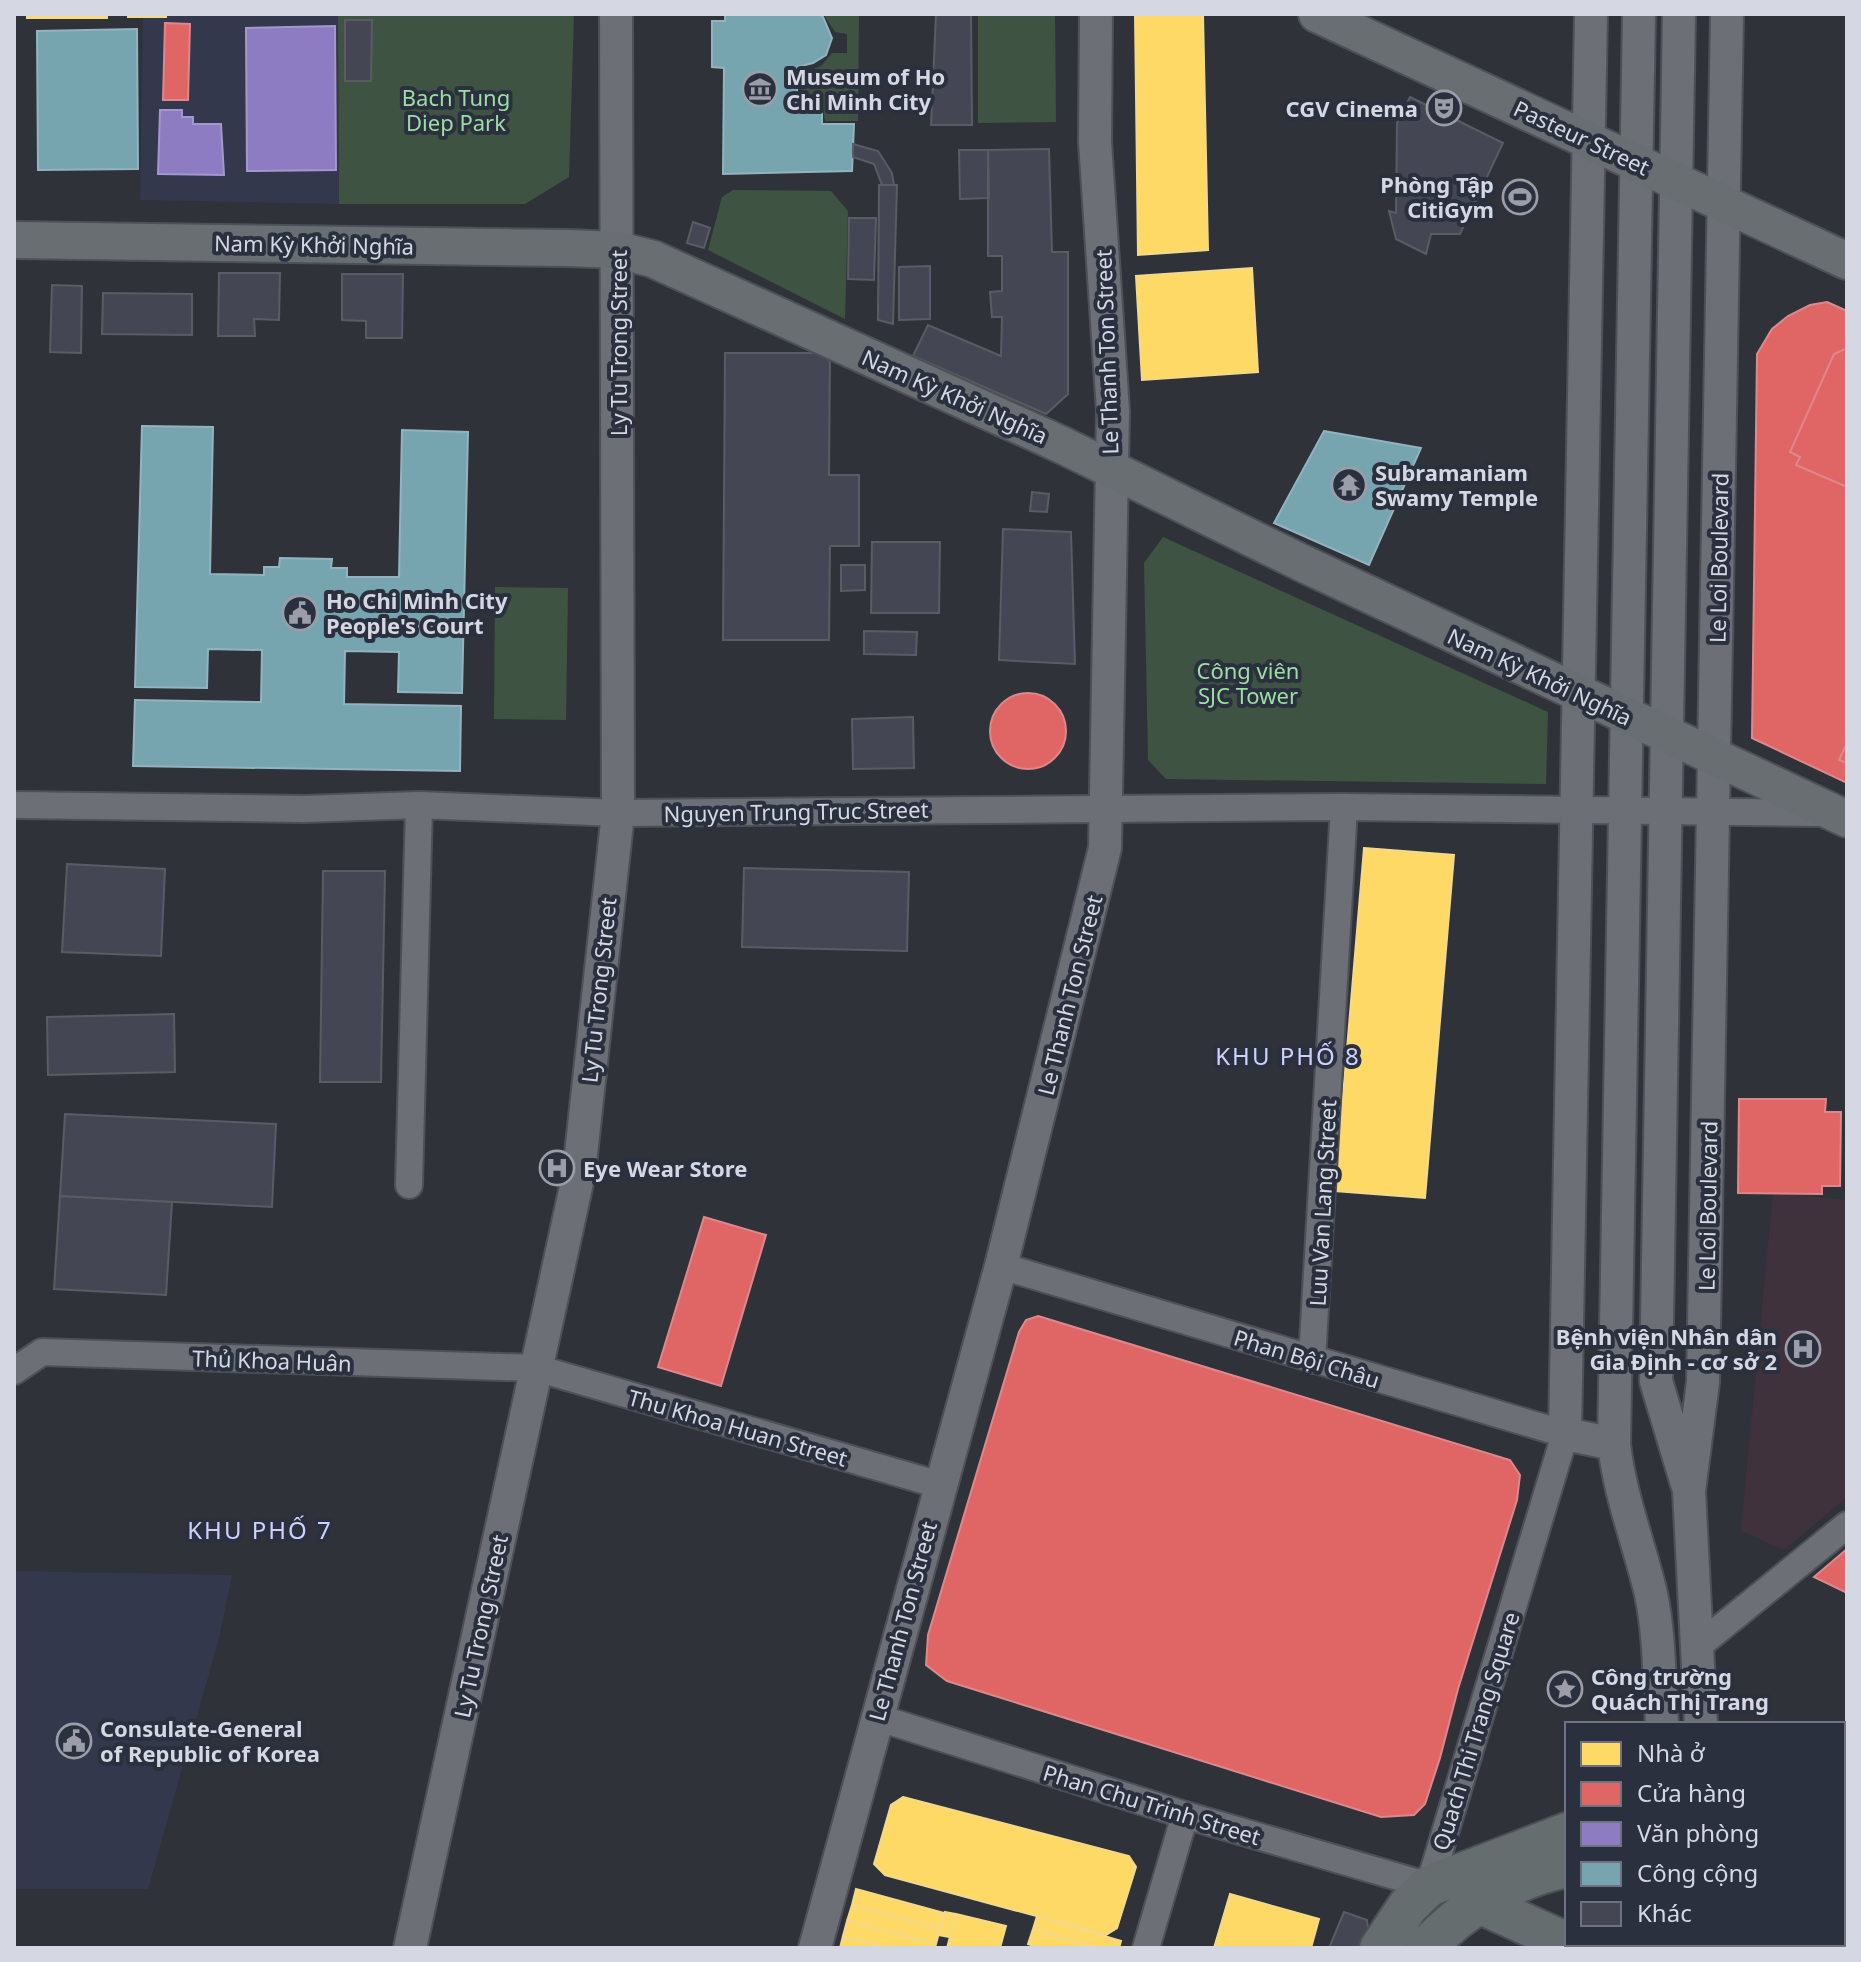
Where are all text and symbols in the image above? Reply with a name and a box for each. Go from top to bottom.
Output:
place label: Museum of Ho Chi Minh City [786,61,945,116]
museum icon: Museum of Ho Chi Minh City [741,70,779,108]
park label: Bach Tung Diep Park [402,82,510,137]
theatre icon: CGV Cinema [1425,89,1463,127]
street label: Pasteur Street [1509,92,1655,182]
place label: CGV Cinema [1286,93,1418,123]
place label: Phòng Tập CitiGym [1380,169,1494,224]
sports icon: Phòng Tập CitiGym [1501,178,1539,216]
street label: Nam Kỳ Khởi Nghĩa [214,227,414,261]
street label: Le Thanh Ton Street [1087,249,1125,455]
street label: Ly Tu Trong Street [603,250,633,436]
street label: Nam Kỳ Khởi Nghĩa [858,342,1052,450]
place label: Subramaniam Swamy Temple [1375,457,1538,512]
temple icon: Subramaniam Swamy Temple [1330,466,1368,504]
street label: Le Loi Boulevard [1702,473,1734,643]
place label: Ho Chi Minh City People's Court [326,585,508,640]
public building icon: Ho Chi Minh City People's Court [281,594,319,632]
street label: Nam Kỳ Khởi Nghĩa [1443,620,1637,732]
park label: Công viên SJC Tower [1197,655,1299,710]
street label: Nguyen Trung Truc Street [663,794,929,828]
street label: Le Thanh Ton Street [1030,892,1108,1098]
street label: Ly Tu Trong Street [573,896,623,1084]
district label: KHU PHỐ 8 [1215,1039,1361,1072]
street label: Luu Van Lang Street [1302,1099,1342,1307]
street label: Le Loi Boulevard [1691,1121,1723,1291]
hospital icon: Eye Wear Store [538,1149,576,1187]
place label: Eye Wear Store [583,1153,747,1183]
place label: Bệnh viện Nhân dân Gia Định - cơ sở 2 [1556,1321,1777,1376]
street label: Phan Bội Châu [1230,1322,1384,1394]
hospital icon: Bệnh viện Nhân dân Gia Định - cơ sở 2 [1784,1330,1822,1368]
street label: Thủ Khoa Huân [192,1342,352,1378]
street label: Thu Khoa Huan Street [625,1381,851,1473]
district label: KHU PHỐ 7 [187,1513,333,1546]
street label: Le Thanh Ton Street [861,1518,943,1724]
street label: Ly Tu Trong Street [446,1532,514,1720]
street label: Quach Thi Trang Square [1424,1608,1526,1854]
place label: Công trường Quách Thị Trang [1591,1661,1769,1716]
place icon: Công trường Quách Thị Trang [1546,1670,1584,1708]
place label: Consulate-General of Republic of Korea [100,1713,320,1768]
public building icon: Consulate-General of Republic of Korea [55,1722,93,1760]
legend [1565,1722,1845,1946]
text: Nhà ở [1637,1736,1706,1769]
street label: Phan Chu Trinh Street [1040,1757,1264,1851]
text: Cửa hàng [1637,1776,1746,1809]
text: Văn phòng [1637,1816,1759,1849]
text: Công cộng [1637,1856,1758,1889]
text: Khác [1637,1896,1692,1929]

